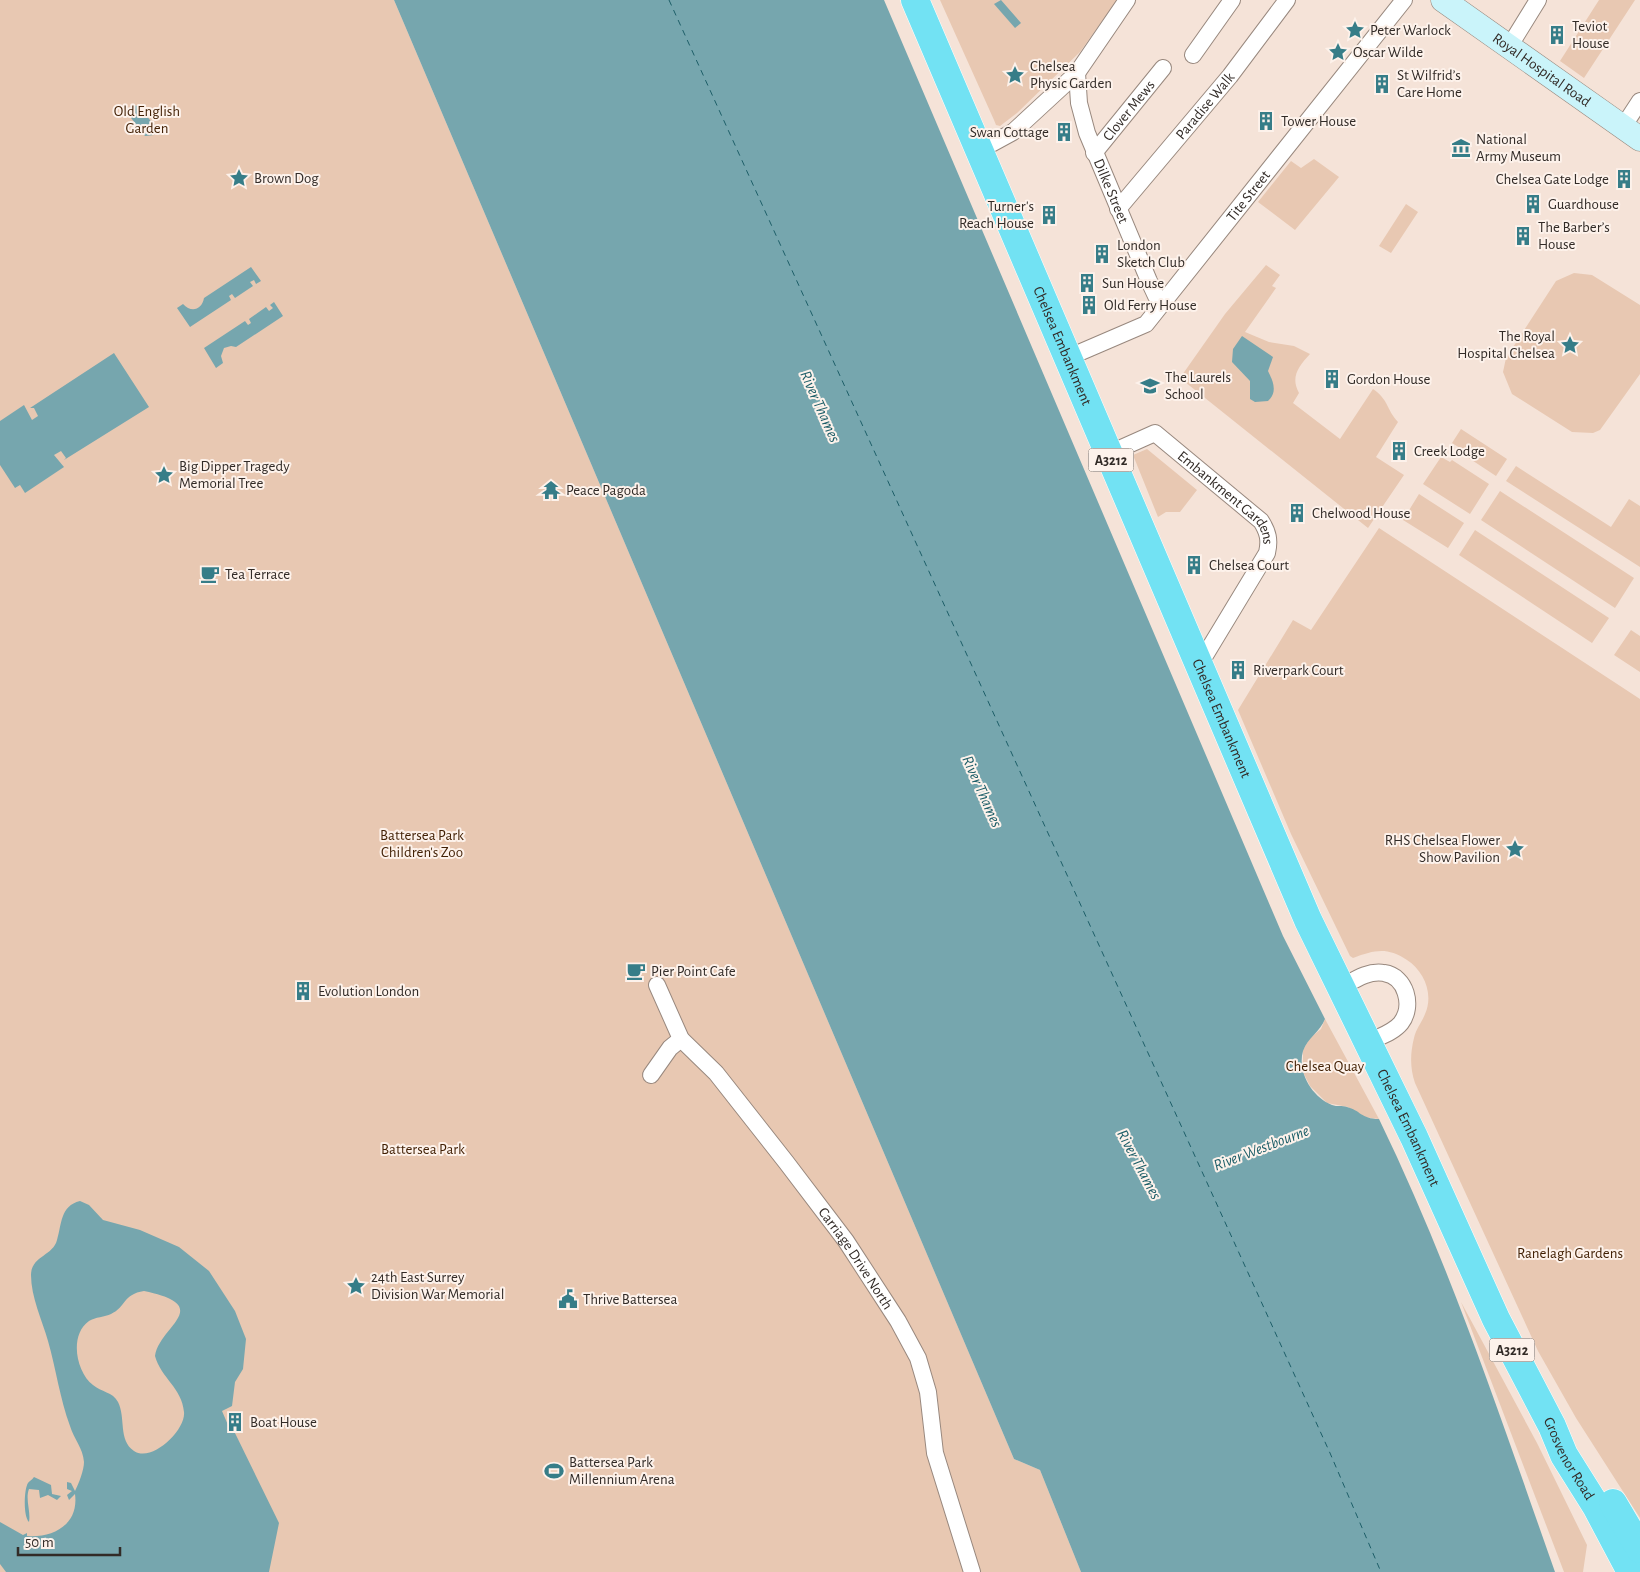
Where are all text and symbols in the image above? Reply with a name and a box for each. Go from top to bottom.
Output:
place icon: Peter Warlock [1344,19,1366,41]
place label: Teviot House [1572,19,1610,51]
place label: Peter Warlock [1370,23,1451,38]
building icon: Teviot House [1546,24,1568,46]
street label: Royal Hospital Road [1490,31,1594,110]
place icon: Oscar Wilde [1327,41,1349,63]
place label: Oscar Wilde [1353,45,1423,60]
place label: Chelsea Physic Garden [1030,59,1112,91]
place icon: Chelsea Physic Garden [1004,64,1026,86]
place label: St Wilfrid’s Care Home [1397,68,1462,100]
street label: Paradise Walk [1173,70,1238,142]
building icon: St Wilfrid’s Care Home [1371,73,1393,95]
street label: Clover Mews [1100,77,1158,144]
park label: Old English Garden [114,104,180,136]
building icon: Tower House [1255,110,1277,132]
place label: Tower House [1281,114,1356,129]
building icon: Swan Cottage [1053,121,1075,143]
place label: Swan Cottage [970,125,1049,140]
place label: National Army Museum [1476,132,1561,164]
museum icon: National Army Museum [1450,137,1472,159]
street label: Dilke Street [1091,157,1131,226]
place icon: Brown Dog [228,167,250,189]
street label: Tite Street [1224,168,1273,224]
building icon: Chelsea Gate Lodge [1613,168,1635,190]
place label: Brown Dog [254,171,319,186]
place label: Chelsea Gate Lodge [1496,172,1609,187]
building icon: Guardhouse [1522,193,1544,215]
place label: Guardhouse [1548,197,1619,212]
place label: Turner's Reach House [959,199,1034,231]
building icon: Turner's Reach House [1038,204,1060,226]
place label: The Barber’s House [1538,220,1610,252]
building icon: The Barber’s House [1512,225,1534,247]
place label: London Sketch Club [1117,238,1185,270]
building icon: London Sketch Club [1091,243,1113,265]
building icon: Sun House [1076,272,1098,294]
place label: Sun House [1102,276,1164,291]
street label: Chelsea Embankment [1030,284,1094,408]
building icon: Old Ferry House [1078,294,1100,316]
place label: Old Ferry House [1104,298,1197,313]
place label: The Royal Hospital Chelsea [1457,329,1555,361]
place icon: The Royal Hospital Chelsea [1559,334,1581,356]
water label: River Thames [797,368,843,445]
building icon: Gordon House [1321,368,1343,390]
place label: The Laurels School [1165,370,1231,402]
place label: Gordon House [1347,372,1430,387]
school or university icon: The Laurels School [1139,375,1161,397]
building icon: Creek Lodge [1388,440,1410,462]
place label: Creek Lodge [1414,444,1485,459]
road number: A3212 [1088,448,1134,472]
street label: Embankment Gardens [1175,448,1275,545]
place label: Big Dipper Tragedy Memorial Tree [179,459,290,491]
place icon: Big Dipper Tragedy Memorial Tree [153,464,175,486]
temple icon: Peace Pagoda [540,479,562,501]
place label: Peace Pagoda [566,483,646,498]
building icon: Chelwood House [1286,502,1308,524]
place label: Chelwood House [1312,506,1411,521]
building icon: Chelsea Court [1183,554,1205,576]
place label: Chelsea Court [1209,558,1289,573]
cafe icon: Tea Terrace [199,563,221,585]
place label: Tea Terrace [225,567,290,582]
street label: Chelsea Embankment [1189,657,1253,780]
building icon: Riverpark Court [1227,659,1249,681]
place label: Riverpark Court [1253,663,1344,678]
water label: River Thames [959,753,1005,830]
park label: Battersea Park Children's Zoo [380,828,464,860]
place label: RHS Chelsea Flower Show Pavilion [1385,833,1500,865]
place icon: RHS Chelsea Flower Show Pavilion [1504,838,1526,860]
cafe icon: Pier Point Cafe [625,960,647,982]
place label: Pier Point Cafe [651,964,736,979]
building icon: Evolution London [292,980,314,1002]
place label: Evolution London [318,984,419,999]
park label: Chelsea Quay [1286,1059,1365,1074]
street label: Chelsea Embankment [1374,1067,1442,1189]
water label: River Westbourne [1211,1122,1311,1173]
water label: River Thames [1114,1127,1164,1202]
park label: Battersea Park [381,1142,465,1157]
street label: Carriage Drive North [815,1205,895,1312]
park label: Ranelagh Gardens [1517,1246,1623,1261]
place label: 24th East Surrey Division War Memorial [371,1270,504,1302]
place icon: 24th East Surrey Division War Memorial [345,1275,367,1297]
public building icon: Thrive Battersea [557,1288,579,1310]
place label: Thrive Battersea [583,1292,677,1307]
road number: A3212 [1490,1338,1534,1362]
building icon: Boat House [224,1411,246,1433]
place label: Boat House [250,1415,317,1430]
street label: Grosvenor Road [1541,1415,1597,1503]
place label: Battersea Park Millennium Arena [569,1455,675,1487]
sports icon: Battersea Park Millennium Arena [543,1460,565,1482]
scale bar [18,1524,120,1556]
text: 50 m [25,1535,54,1550]

